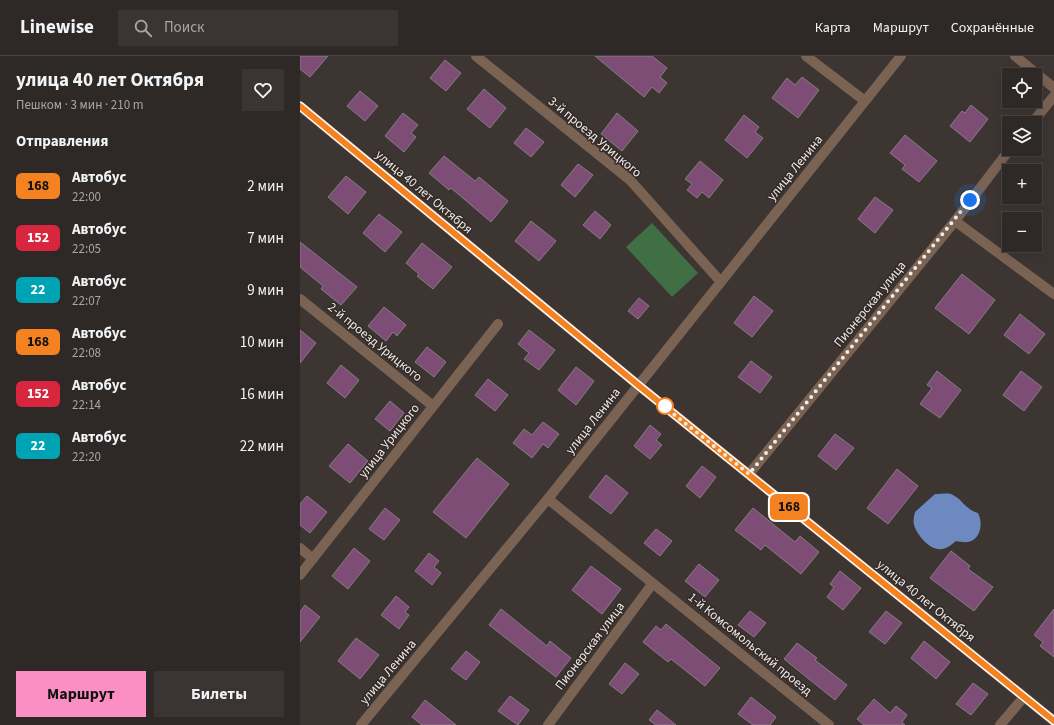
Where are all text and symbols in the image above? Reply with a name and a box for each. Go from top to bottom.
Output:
search box [118,10,398,46]
text: Linewise [20,14,94,41]
icon: search [132,17,154,39]
text: Поиск [164,17,204,38]
text: Карта [815,18,851,38]
text: Маршрут [873,18,929,38]
text: Сохранённые [951,18,1034,38]
text: улица 40 лет Октября [16,67,204,94]
map controls [1002,68,1042,252]
button: locate [1002,68,1042,108]
button: heart [242,69,284,111]
street label: 3-й проезд Урицкого [544,92,646,182]
text: Пешком · 3 мин · 210 m [16,96,144,114]
button: layers [1002,116,1042,156]
text: Отправления [16,131,109,152]
street label: улица Ленина [763,131,827,205]
street label: улица 40 лет Октября [371,146,477,238]
button: + [1002,164,1042,204]
text: Автобус [72,167,126,188]
text: 168 [27,176,49,196]
text: 2 мин [247,176,284,197]
text: 22:00 [72,188,101,206]
your location [960,190,980,210]
button: − [1002,212,1042,252]
text: Автобус [72,219,126,240]
text: 152 [27,228,49,248]
text: 7 мин [247,228,284,249]
text: 22:05 [72,240,101,258]
street label: Пионерская улица [830,257,910,351]
text: Автобус [72,271,126,292]
text: 22 [31,280,45,300]
text: 9 мин [247,280,284,301]
text: 22:07 [72,292,101,310]
street label: 2-й проезд Урицкого [324,298,426,386]
text: Автобус [72,323,126,344]
text: 168 [27,332,49,352]
text: 10 мин [240,332,284,353]
text: 22:08 [72,344,101,362]
text: Автобус [72,375,126,396]
text: 152 [27,384,49,404]
text: 16 мин [240,384,284,405]
street label: улица Ленина [561,384,625,458]
text: 22:14 [72,396,101,414]
unlabelled marker [656,397,674,415]
street label: улица Урицкого [354,400,424,482]
text: Автобус [72,427,126,448]
text: 22 [31,436,45,456]
text: 22 мин [240,436,284,457]
text: 22:20 [72,448,101,466]
line badge: 168 [766,494,812,520]
text: 168 [778,497,800,517]
street label: улица 40 лет Октября [873,556,979,646]
street label: 1-й Комсомольский проезд [684,588,816,700]
street label: Пионерская улица [551,598,629,694]
street label: улица Ленина [355,636,421,708]
button: Маршрут [16,671,146,717]
button: Билеты [154,671,284,717]

